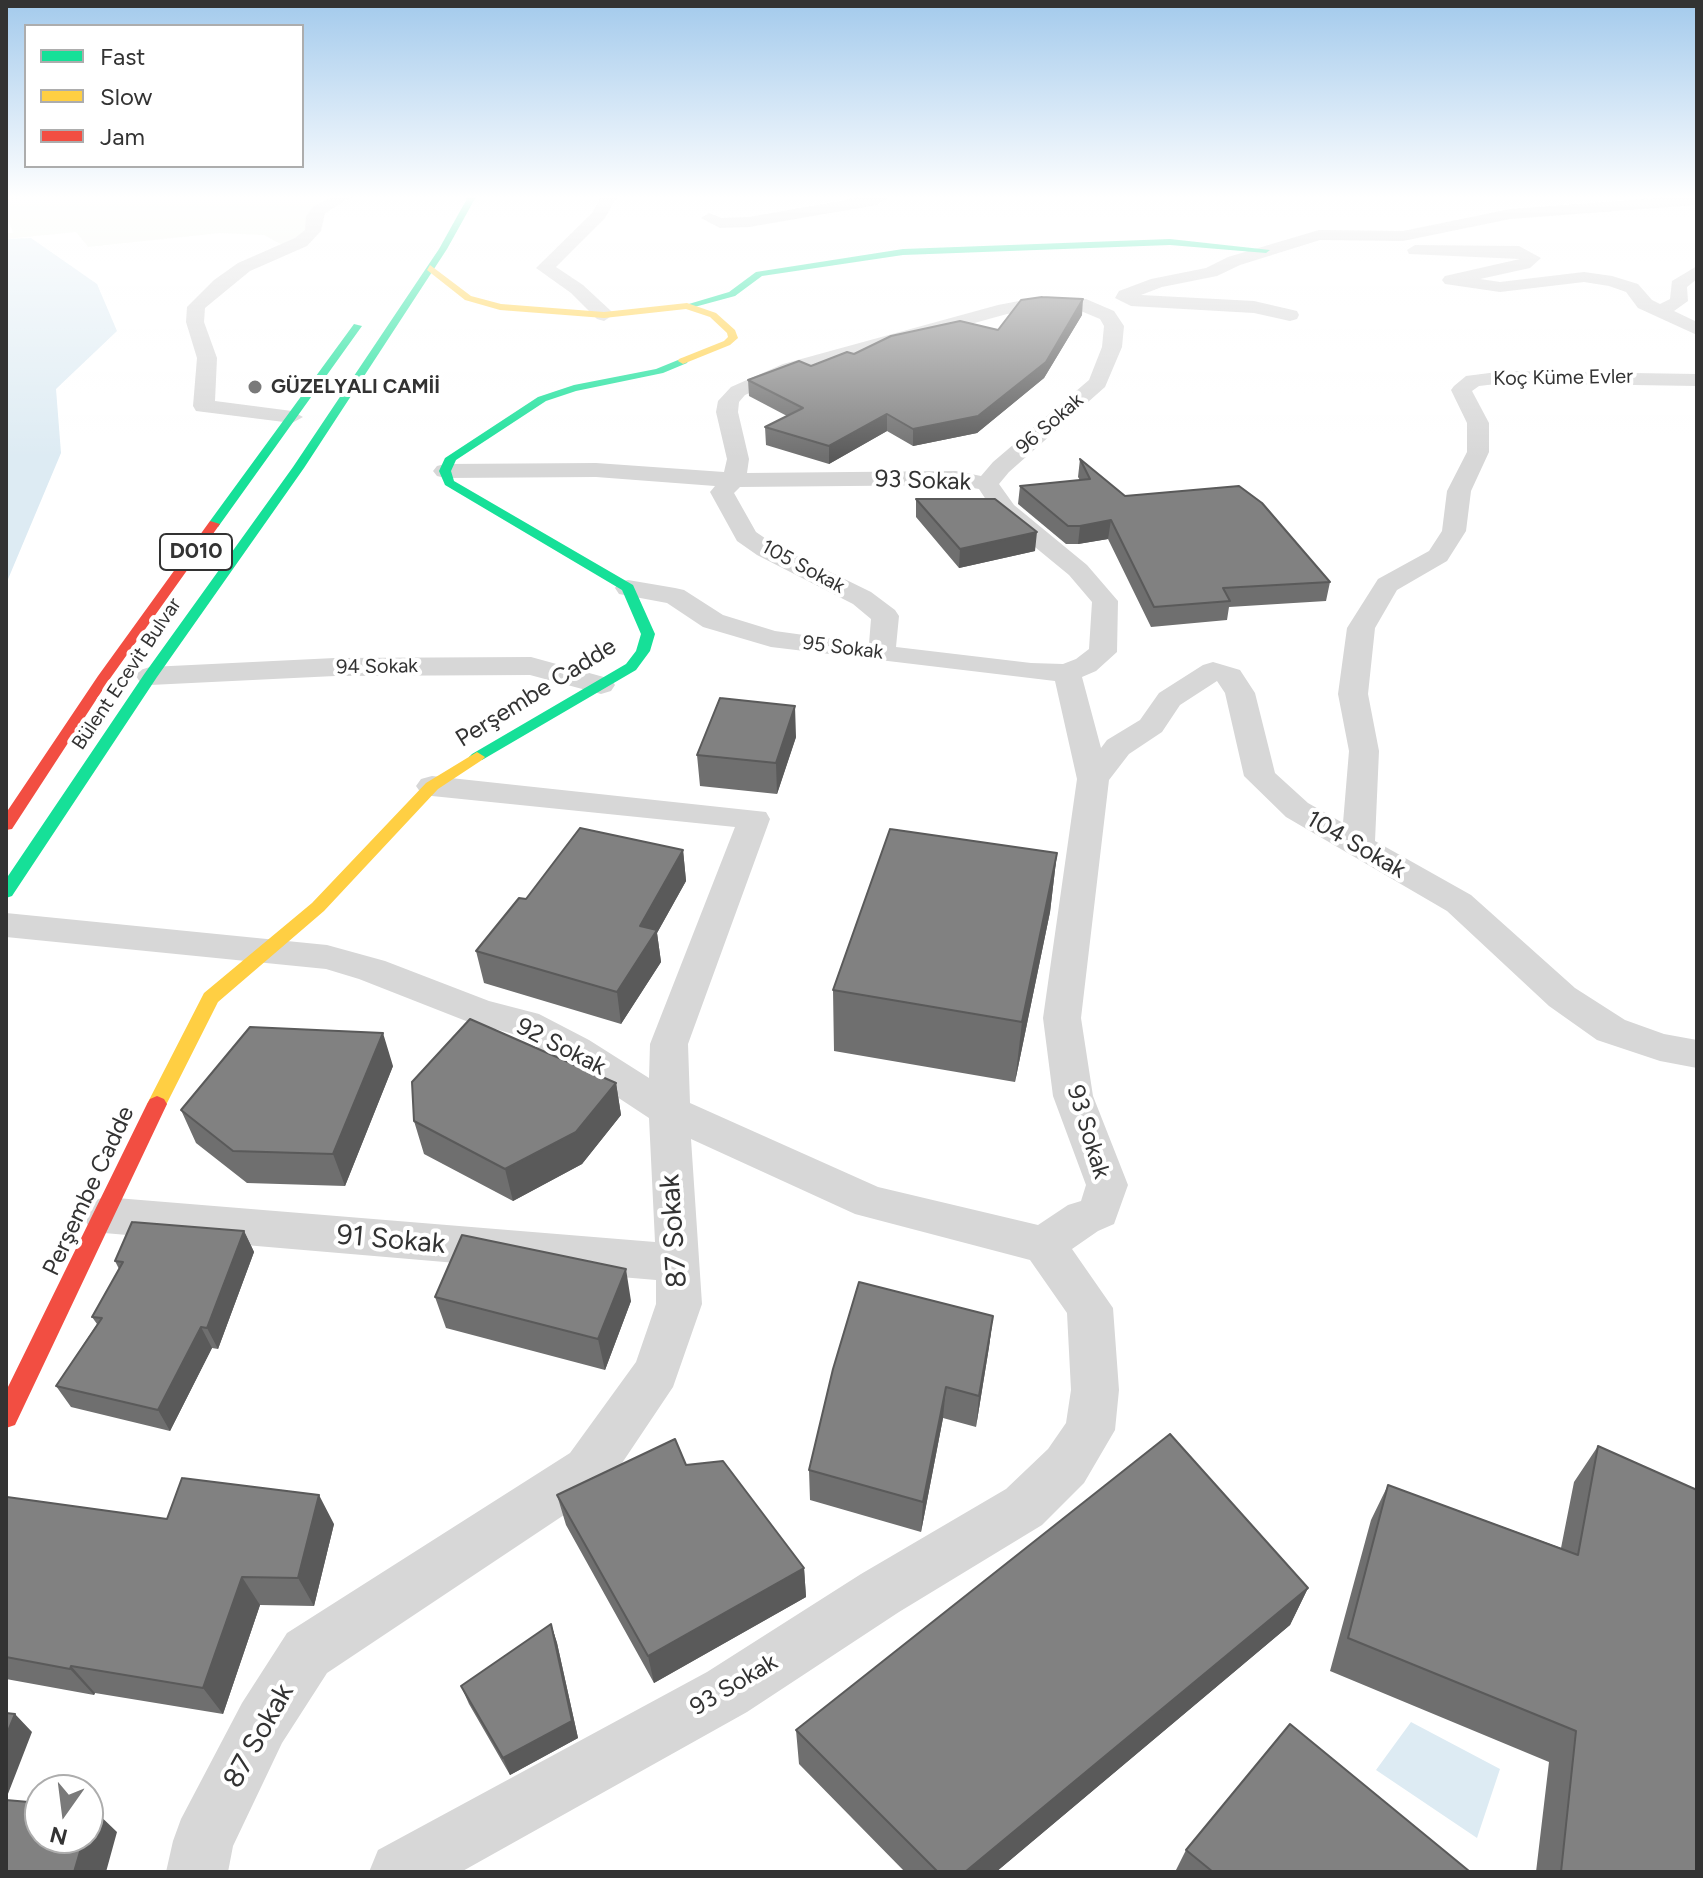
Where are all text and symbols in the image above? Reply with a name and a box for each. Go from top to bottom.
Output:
legend [24,24,304,168]
text: Fast [100,42,145,71]
text: Slow [100,82,152,111]
text: Jam [100,122,145,151]
street label: Koç Küme Evler [1493,365,1633,391]
place label: GÜZELYALI CAMİİ [271,375,440,399]
marker: GÜZELYALI CAMİİ [246,378,264,396]
street label: 96 Sokak [1012,388,1088,460]
street label: 93 Sokak [874,465,972,497]
road number: D010 [160,534,232,570]
street label: 105 Sokak [757,535,849,599]
street label: Bülent Ecevit Bulvar [67,593,187,755]
street label: 95 Sokak [801,631,885,665]
street label: Perşembe Cadde [451,632,621,754]
street label: 94 Sokak [336,654,418,680]
street label: 104 Sokak [1301,805,1411,885]
street label: 92 Sokak [511,1012,611,1082]
street label: 93 Sokak [1060,1082,1116,1182]
street label: Perşembe Cadde [37,1102,141,1280]
street label: 87 Sokak [653,1173,695,1289]
street label: 91 Sokak [335,1219,447,1261]
street label: 93 Sokak [685,1648,783,1722]
street label: 87 Sokak [217,1678,301,1794]
north arrow [24,1774,104,1854]
text: N [47,1821,70,1851]

